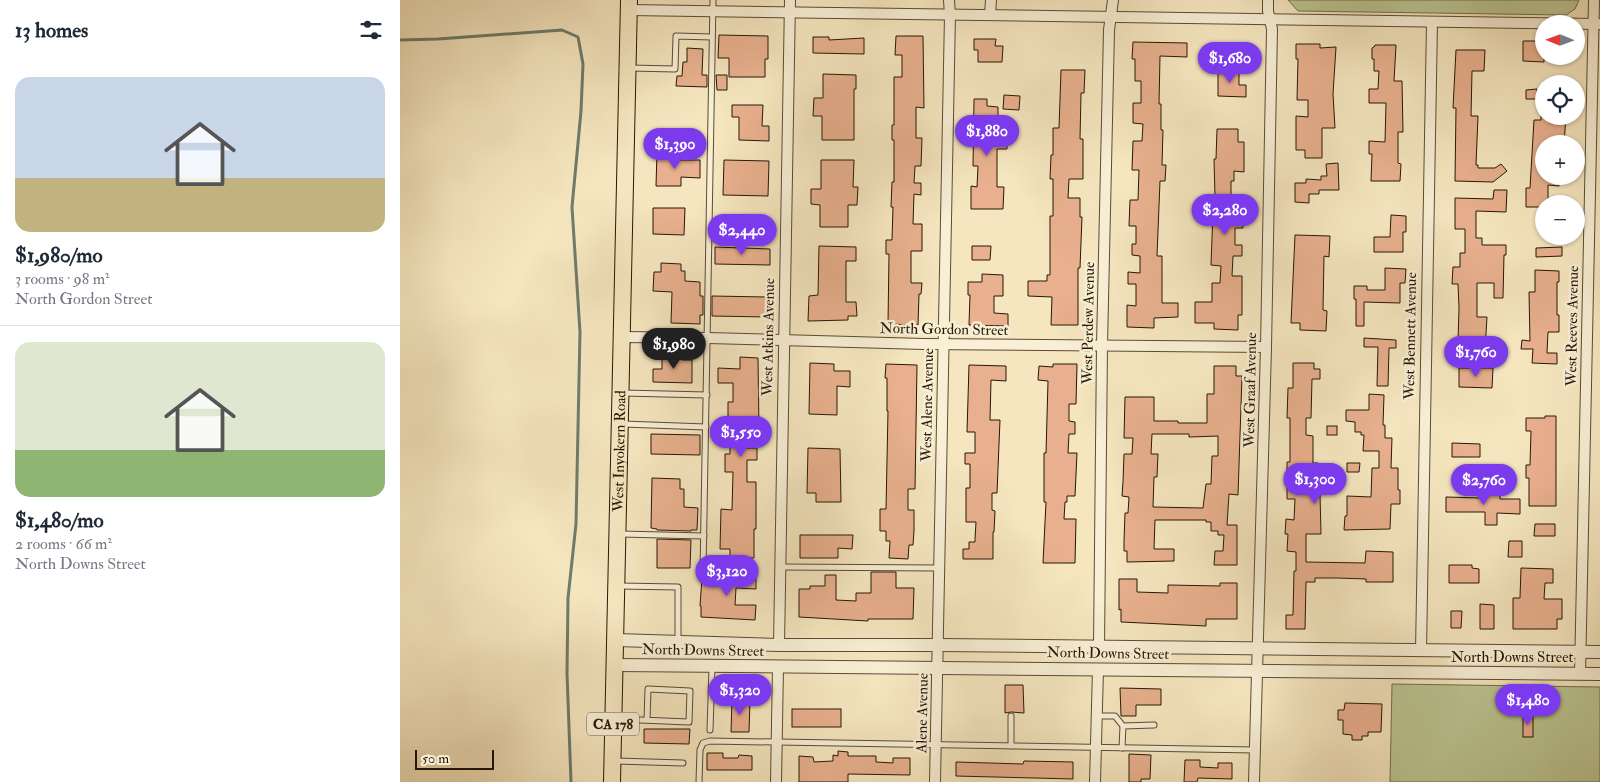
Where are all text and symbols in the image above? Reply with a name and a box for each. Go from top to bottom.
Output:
north arrow [1535,15,1585,65]
map controls [1535,15,1585,245]
icon: filters [357,16,385,44]
text: 13 homes [15,17,88,44]
pin: $1,680 [1189,42,1271,84]
text: $1,680 [1209,48,1251,68]
button: locate [1535,75,1585,125]
icon: home [155,109,245,199]
pin: $1,880 [946,114,1028,157]
text: $1,880 [966,121,1008,141]
pin: $1,390 [634,128,716,170]
text: $1,390 [654,134,696,154]
button: + [1535,135,1585,185]
pin: $2,280 [1184,194,1266,236]
button: − [1535,195,1585,245]
text: $2,280 [1203,200,1247,220]
pin: $2,440 [701,214,783,256]
text: $2,440 [719,220,765,240]
text: $1,980/mo [15,242,103,269]
street label: West Perdew Avenue [1078,261,1099,386]
street label: West Reeves Avenue [1562,265,1583,388]
text: 3 rooms · 98 m² [15,269,110,289]
street label: West Bennett Avenue [1400,272,1421,401]
street label: West Atkins Avenue [758,278,779,397]
text: North Gordon Street [15,289,152,309]
street label: North Gordon Street [879,319,1009,340]
pin: $1,980 [633,328,715,370]
street label: West Graaf Avenue [1240,332,1261,449]
text: $1,980 [653,334,695,354]
pin: $1,760 [1435,336,1517,378]
text: $1,760 [1455,342,1497,362]
street label: West Alene Avenue [917,348,938,463]
icon: home [155,375,245,465]
street label: West Inyokern Road [609,389,631,513]
pin: $1,550 [700,416,782,458]
text: $1,550 [721,422,761,442]
pin: $1,300 [1274,462,1356,505]
pin: $2,760 [1443,464,1525,506]
text: $1,300 [1294,469,1336,489]
text: $2,760 [1462,470,1506,490]
text: $1,480/mo [15,507,104,534]
text: 2 rooms · 66 m² [15,534,112,554]
text: North Downs Street [15,554,146,574]
pin: $3,120 [686,554,768,597]
text: $3,120 [706,561,748,581]
street label: North Downs Street [642,640,765,661]
street label: North Downs Street [1047,643,1170,664]
street label: North Downs Street [1451,648,1573,667]
street label: Alene Avenue [912,673,933,754]
pin: $1,320 [699,674,781,716]
text: $1,320 [719,680,761,700]
pin: $1,480 [1487,684,1569,726]
text: $1,480 [1506,690,1550,710]
road number: CA 178 [587,712,639,736]
scale bar [415,747,494,770]
text: 50 m [422,750,449,767]

